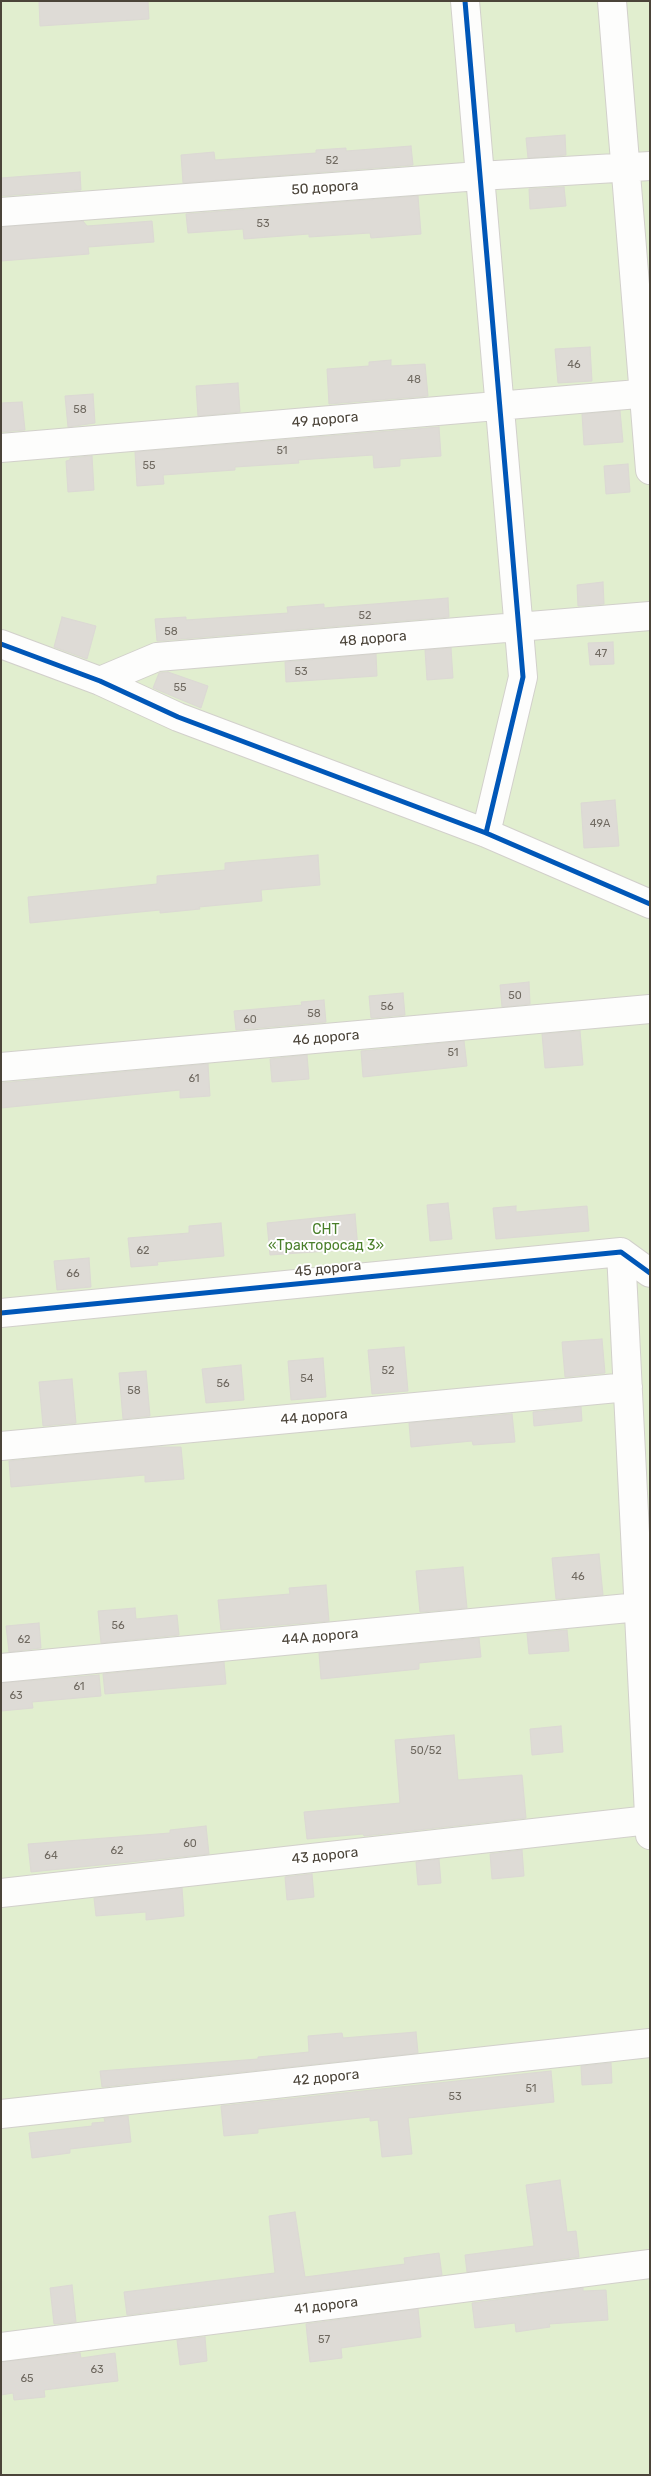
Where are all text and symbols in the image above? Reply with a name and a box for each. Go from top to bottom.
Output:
house number: 52 [326,154,338,168]
street label: 50 дорога [291,177,359,199]
house number: 53 [256,217,270,231]
house number: 46 [567,358,581,372]
house number: 48 [407,373,421,387]
house number: 58 [73,403,87,417]
street label: 49 дорога [291,409,359,431]
house number: 51 [276,444,288,458]
house number: 55 [142,459,156,473]
house number: 52 [359,609,371,623]
house number: 58 [164,625,178,639]
street label: 48 дорога [339,628,407,650]
house number: 47 [595,647,607,661]
house number: 53 [294,665,308,679]
house number: 55 [173,681,187,695]
house number: 49А [590,817,610,831]
house number: 50 [508,989,522,1003]
house number: 56 [380,1000,394,1014]
house number: 58 [307,1007,321,1021]
house number: 60 [243,1013,257,1027]
street label: 46 дорога [292,1027,360,1049]
house number: 51 [447,1046,459,1060]
house number: 61 [188,1072,200,1086]
park label: СНТ «Тракторосад 3» [268,1222,384,1254]
house number: 62 [136,1244,150,1258]
street label: 45 дорога [294,1257,362,1281]
house number: 66 [66,1267,80,1281]
house number: 52 [382,1364,394,1378]
house number: 54 [300,1372,314,1386]
house number: 56 [216,1377,230,1391]
house number: 58 [127,1384,141,1398]
street label: 44 дорога [280,1406,348,1428]
house number: 46 [571,1570,585,1584]
house number: 56 [111,1619,125,1633]
street label: 44А дорога [281,1625,359,1649]
house number: 62 [17,1633,31,1647]
house number: 61 [73,1680,85,1694]
house number: 63 [9,1689,23,1703]
house number: 50/52 [410,1744,442,1758]
house number: 60 [183,1837,197,1851]
house number: 62 [110,1844,124,1858]
street label: 43 дорога [291,1844,359,1868]
house number: 64 [44,1849,58,1863]
street label: 42 дорога [292,2066,360,2090]
house number: 51 [525,2082,537,2096]
house number: 53 [448,2090,462,2104]
street label: 41 дорога [293,2294,359,2318]
house number: 57 [318,2333,330,2347]
house number: 63 [90,2363,104,2377]
house number: 65 [20,2372,34,2386]

